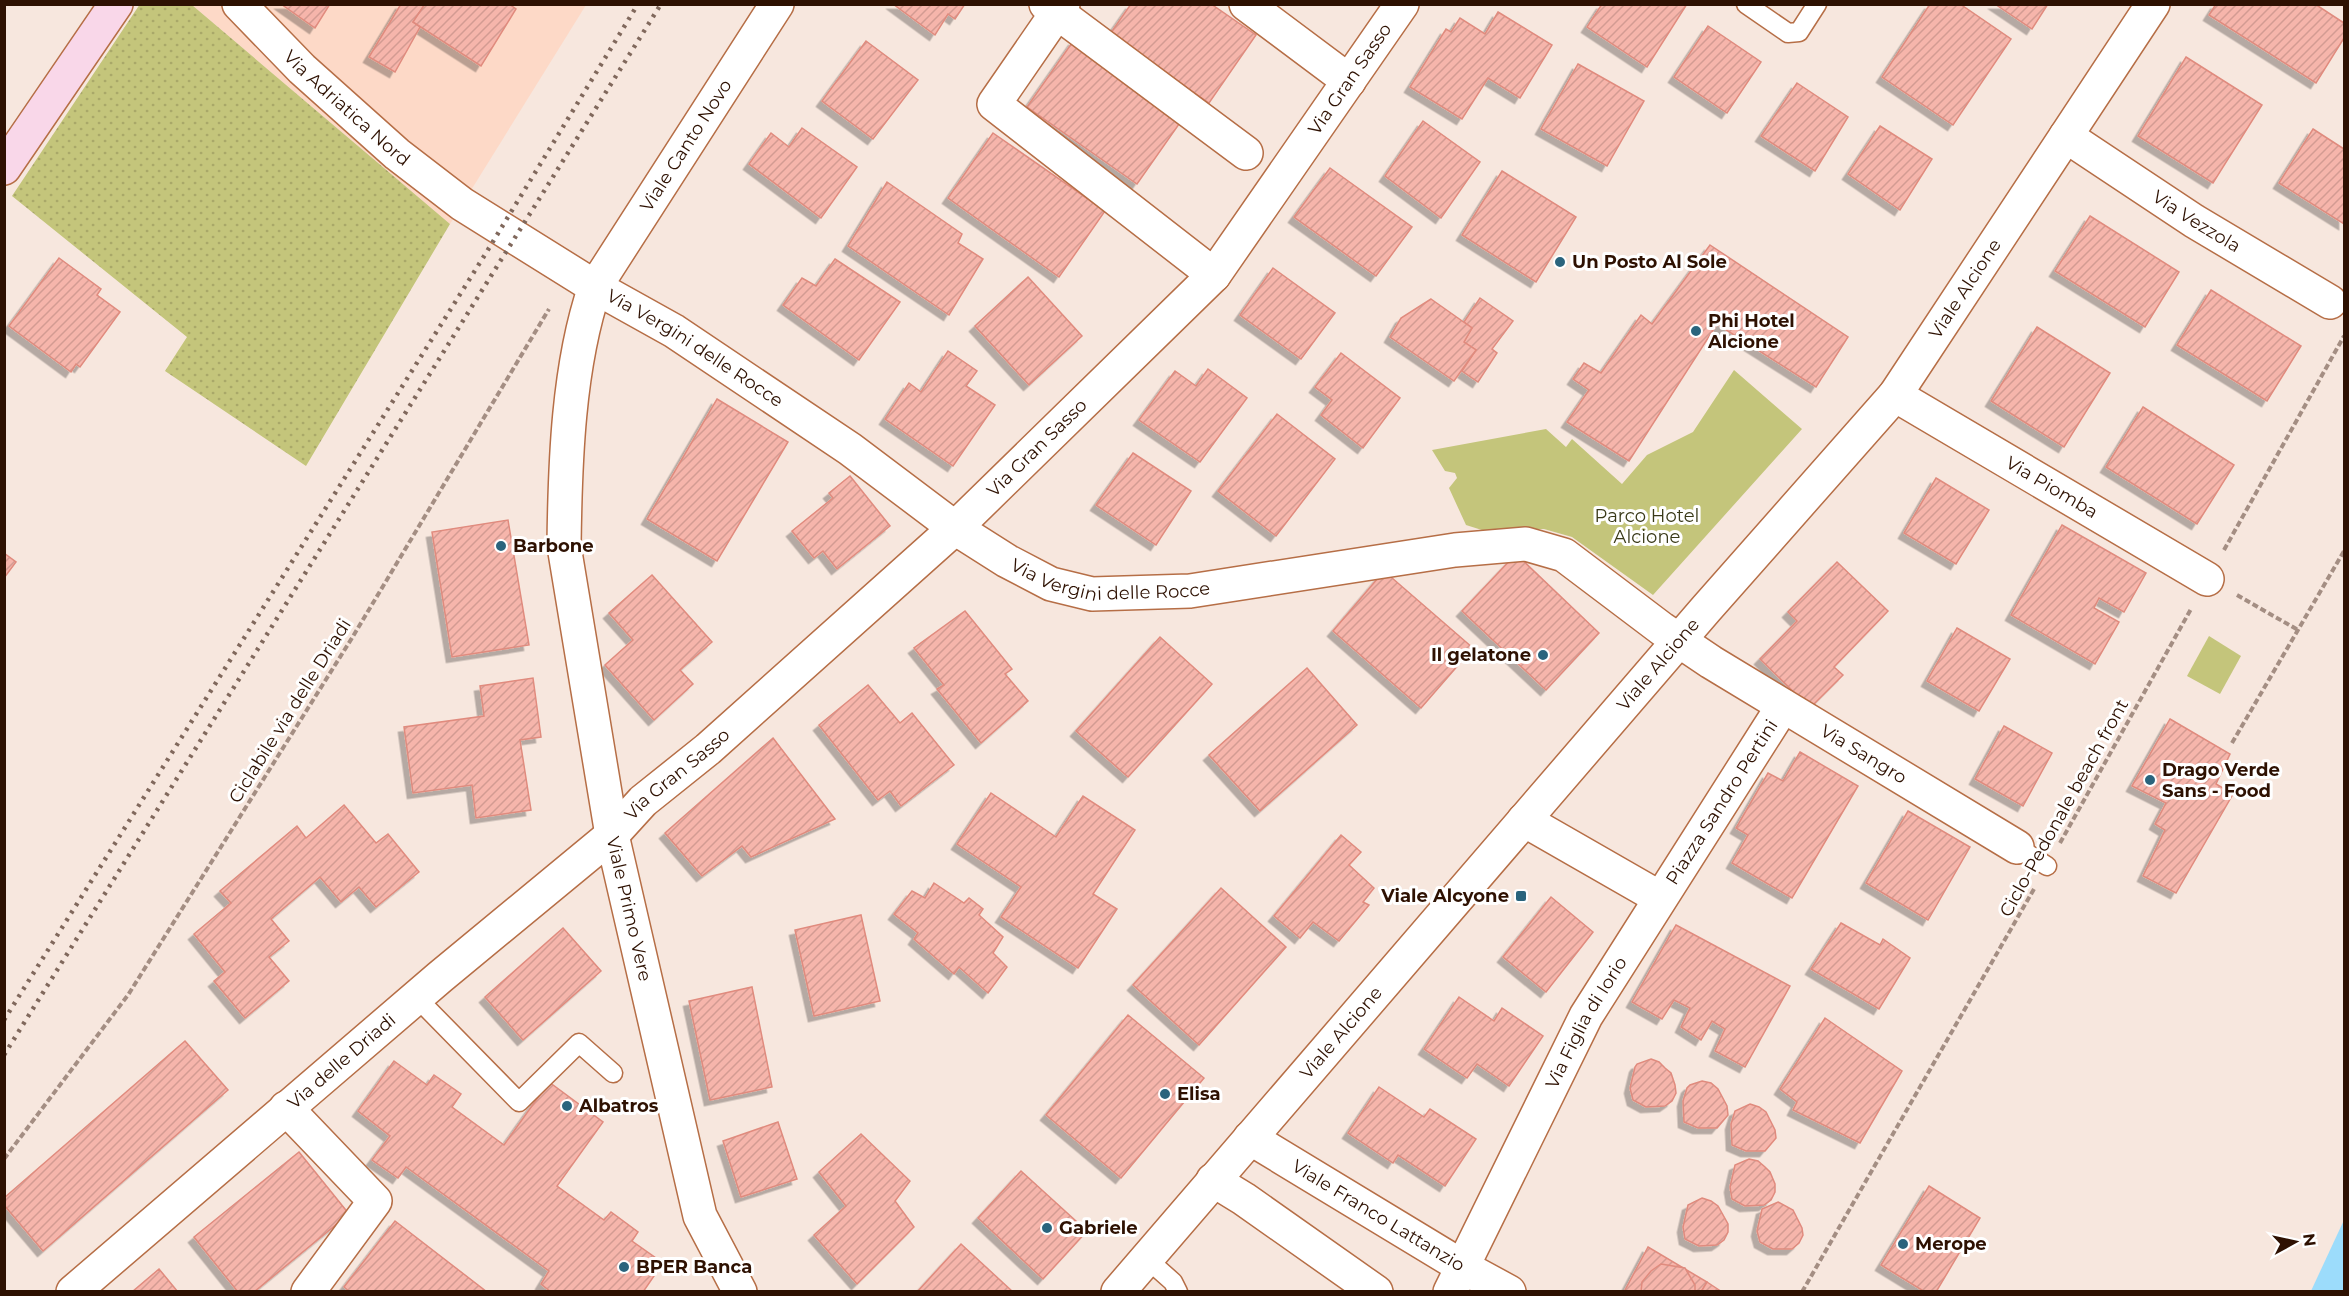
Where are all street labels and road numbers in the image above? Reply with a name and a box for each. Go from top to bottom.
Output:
street label: Via Gran Sasso [1304,19,1396,139]
street label: Via Adriatica Nord [279,46,414,171]
street label: Viale Canto Novo [635,75,737,216]
street label: Via Vezzola [2148,186,2245,257]
street label: Viale Alcione [1924,235,2006,343]
street label: Via Vergini delle Rocce [603,285,787,412]
street label: Via Gran Sasso [982,394,1092,502]
street label: Via Piomba [2002,452,2102,523]
street label: Via Vergini delle Rocce [1007,554,1212,606]
street label: Viale Alcione [1612,614,1704,715]
street label: Ciclabile via delle Driadi [224,615,356,807]
street label: Ciclo-Pedonale beach front [1995,695,2133,921]
street label: Piazza Sandro Pertini [1661,715,1783,889]
street label: Via Sangro [1816,720,1911,789]
street label: Via Gran Sasso [620,724,734,825]
street label: Viale Primo Vere [602,834,656,984]
street label: Via Figlia di Iorio [1541,953,1632,1092]
street label: Viale Alcione [1295,982,1387,1084]
street label: Via delle Driadi [283,1009,400,1114]
street label: Viale Franco Lattanzio [1288,1155,1469,1276]

